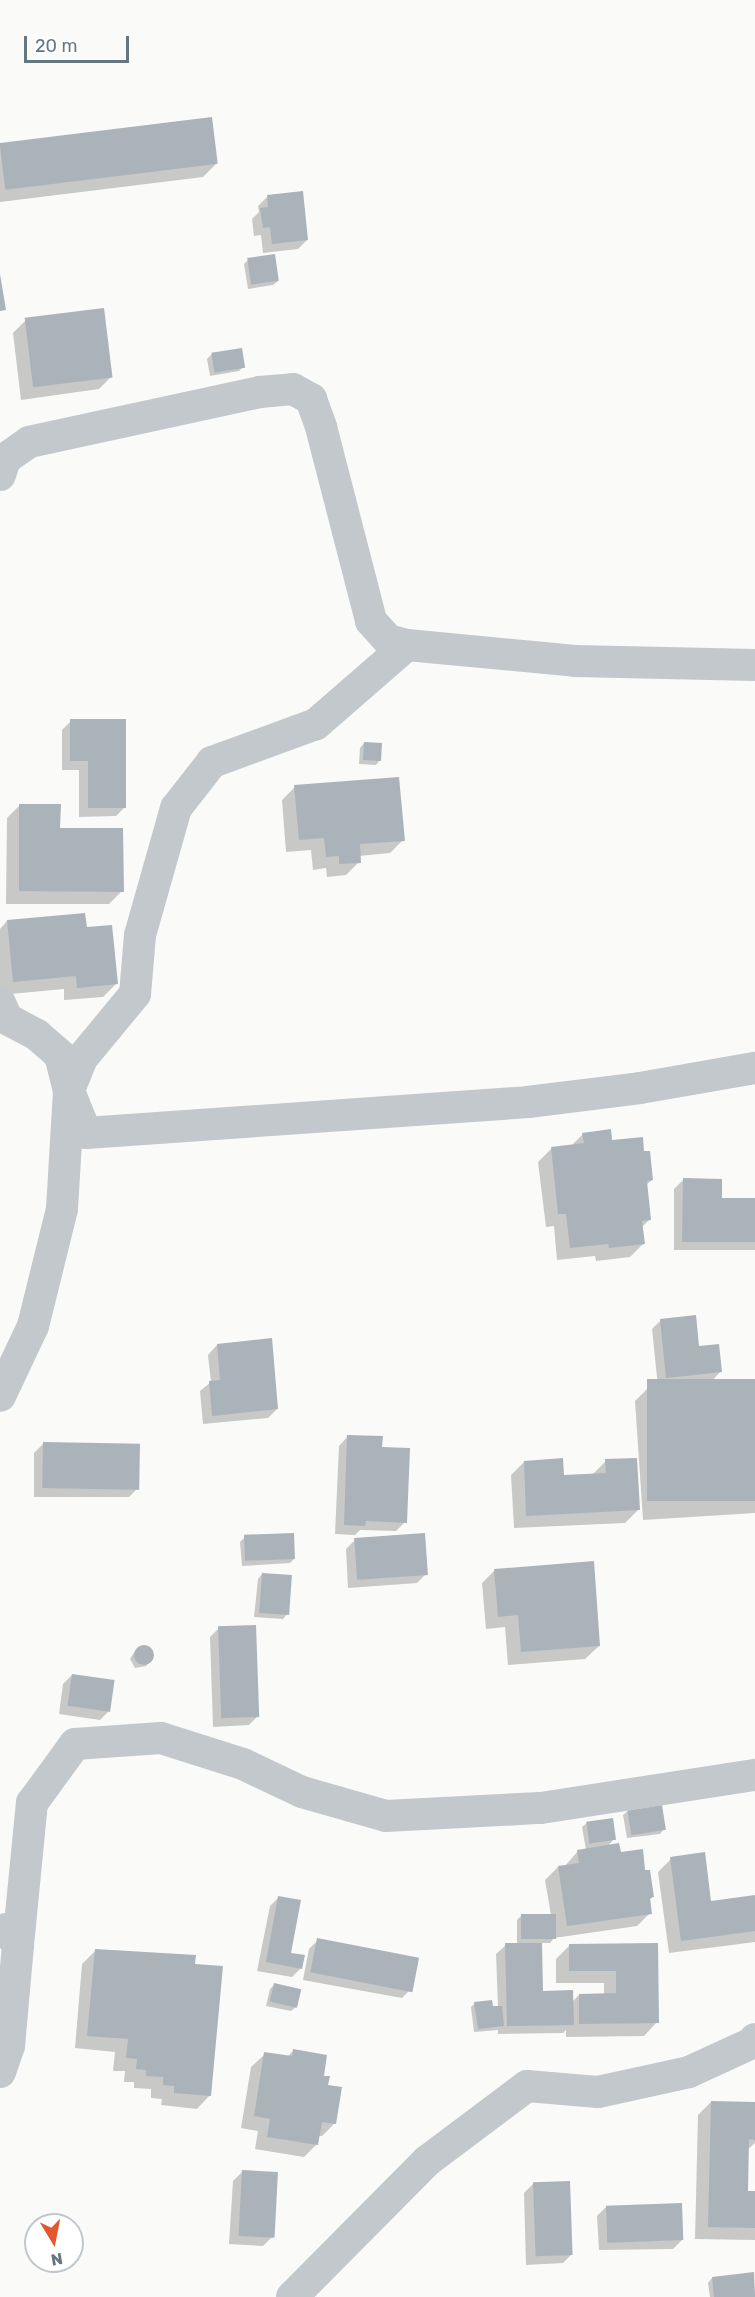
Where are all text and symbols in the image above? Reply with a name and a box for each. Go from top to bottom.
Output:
scale bar [27,24,132,62]
text: 20 m [35,35,77,57]
north arrow [24,2213,84,2273]
text: N [50,2249,64,2270]

